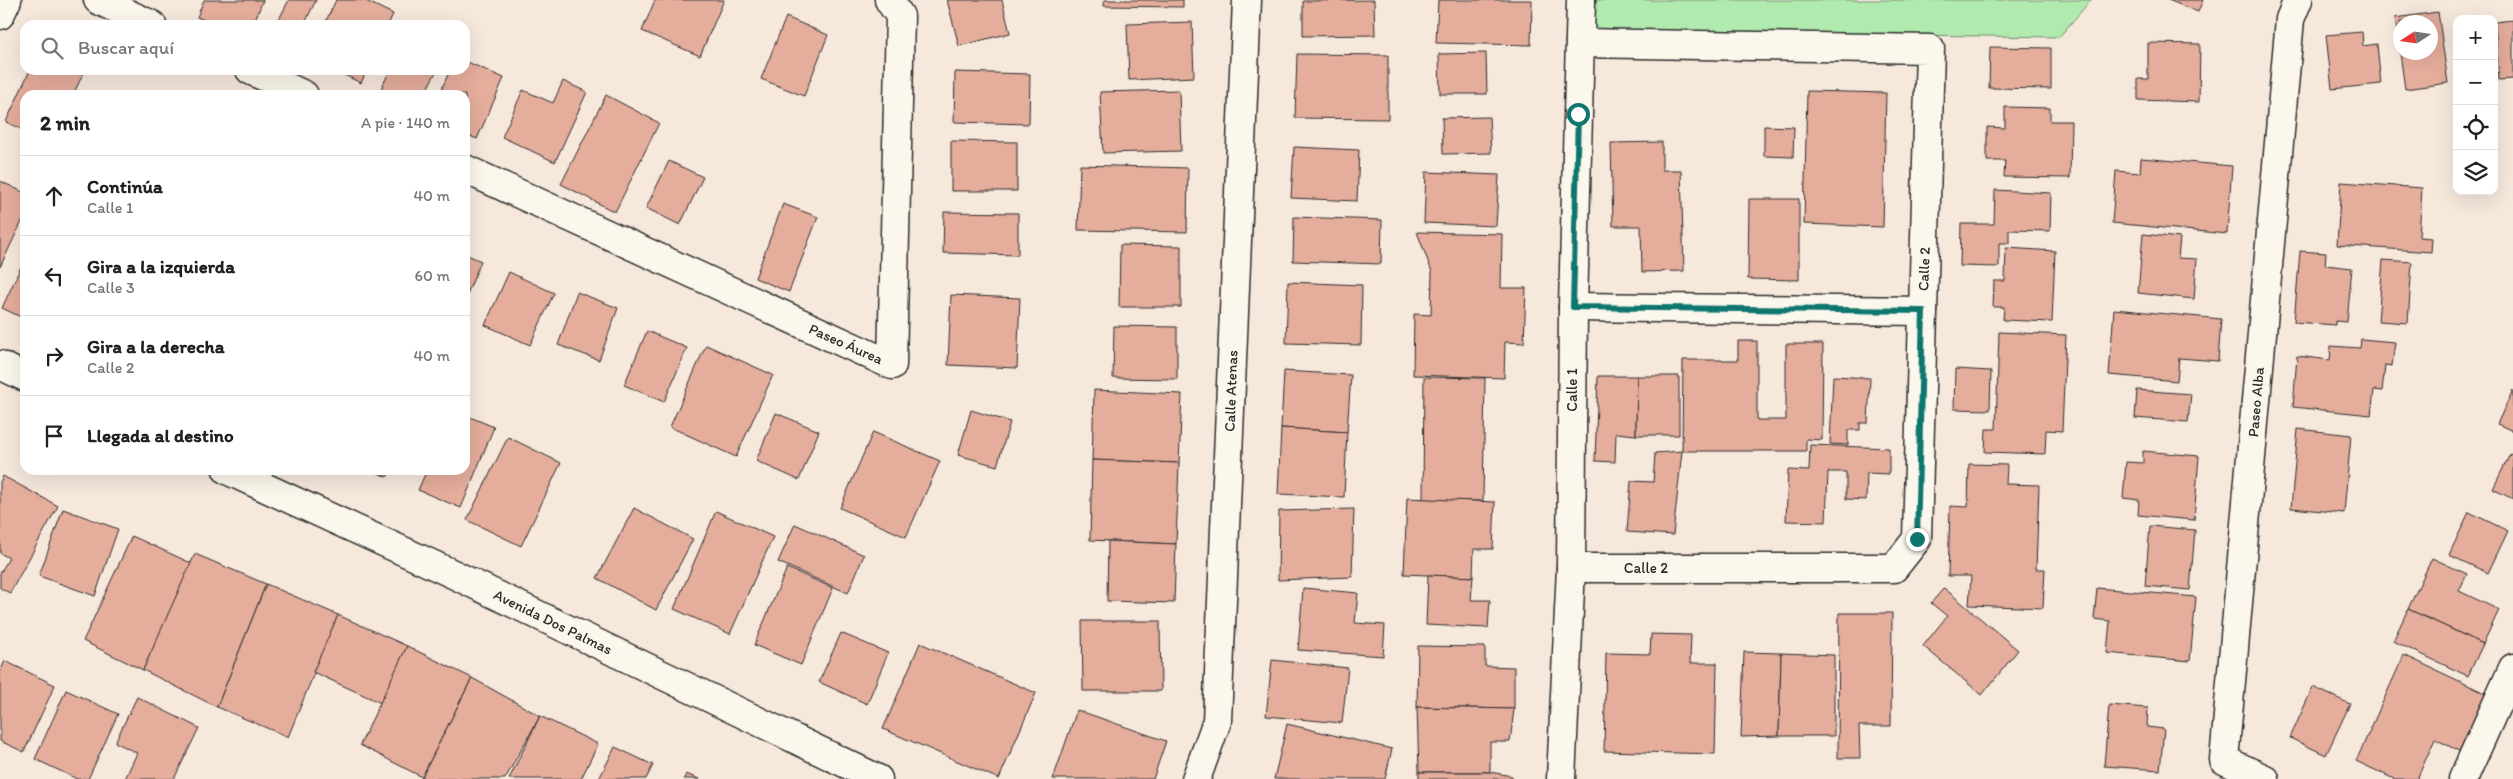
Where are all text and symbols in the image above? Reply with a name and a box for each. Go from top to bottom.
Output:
north arrow [2393,15,2438,60]
map controls [2453,15,2498,195]
button: + [2453,15,2498,60]
search box [20,20,470,75]
icon: search [38,34,66,62]
text: Buscar aquí [78,36,174,59]
button: − [2453,60,2498,105]
route start [1567,103,1590,126]
button: locate [2453,105,2498,150]
text: 2 min [40,110,90,135]
text: A pie · 140 m [361,113,450,132]
button: layers [2453,150,2498,195]
text: Continúa [87,175,163,198]
icon: ahead [40,182,68,210]
text: 40 m [413,186,450,205]
text: Calle 1 [87,198,133,217]
street label: Calle 2 [1914,246,1934,291]
text: Gira a la izquierda [87,255,235,278]
icon: left [40,262,68,290]
text: 60 m [415,266,450,285]
text: Calle 3 [87,278,135,297]
street label: Paseo Áurea [806,320,886,368]
text: Gira a la derecha [87,335,225,358]
icon: right [40,342,68,370]
text: 40 m [413,346,450,365]
street label: Calle Atenas [1221,349,1241,432]
text: Calle 2 [87,358,134,377]
street label: Paseo Alba [2244,366,2268,438]
street label: Calle 1 [1563,368,1581,412]
icon: arrive [40,422,68,450]
text: Llegada al destino [87,424,234,447]
route end [1906,528,1929,551]
street label: Calle 2 [1624,559,1668,577]
street label: Avenida Dos Palmas [491,586,615,659]

